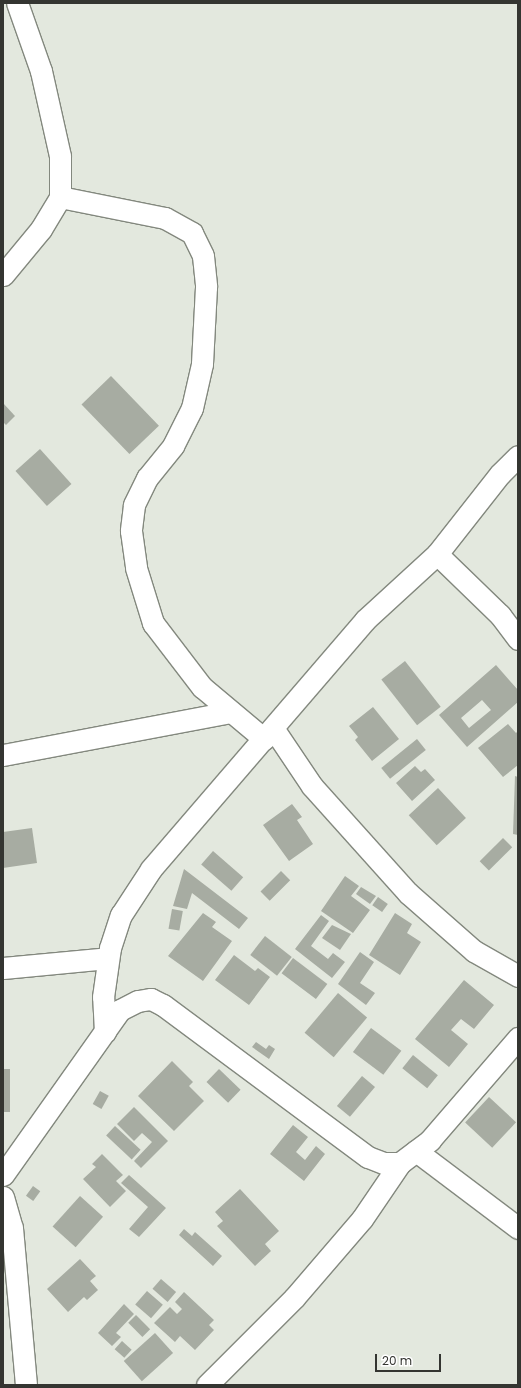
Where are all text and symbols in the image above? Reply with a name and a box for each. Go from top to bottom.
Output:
scale bar [377,1346,443,1372]
text: 20 m [382,1352,412,1369]

